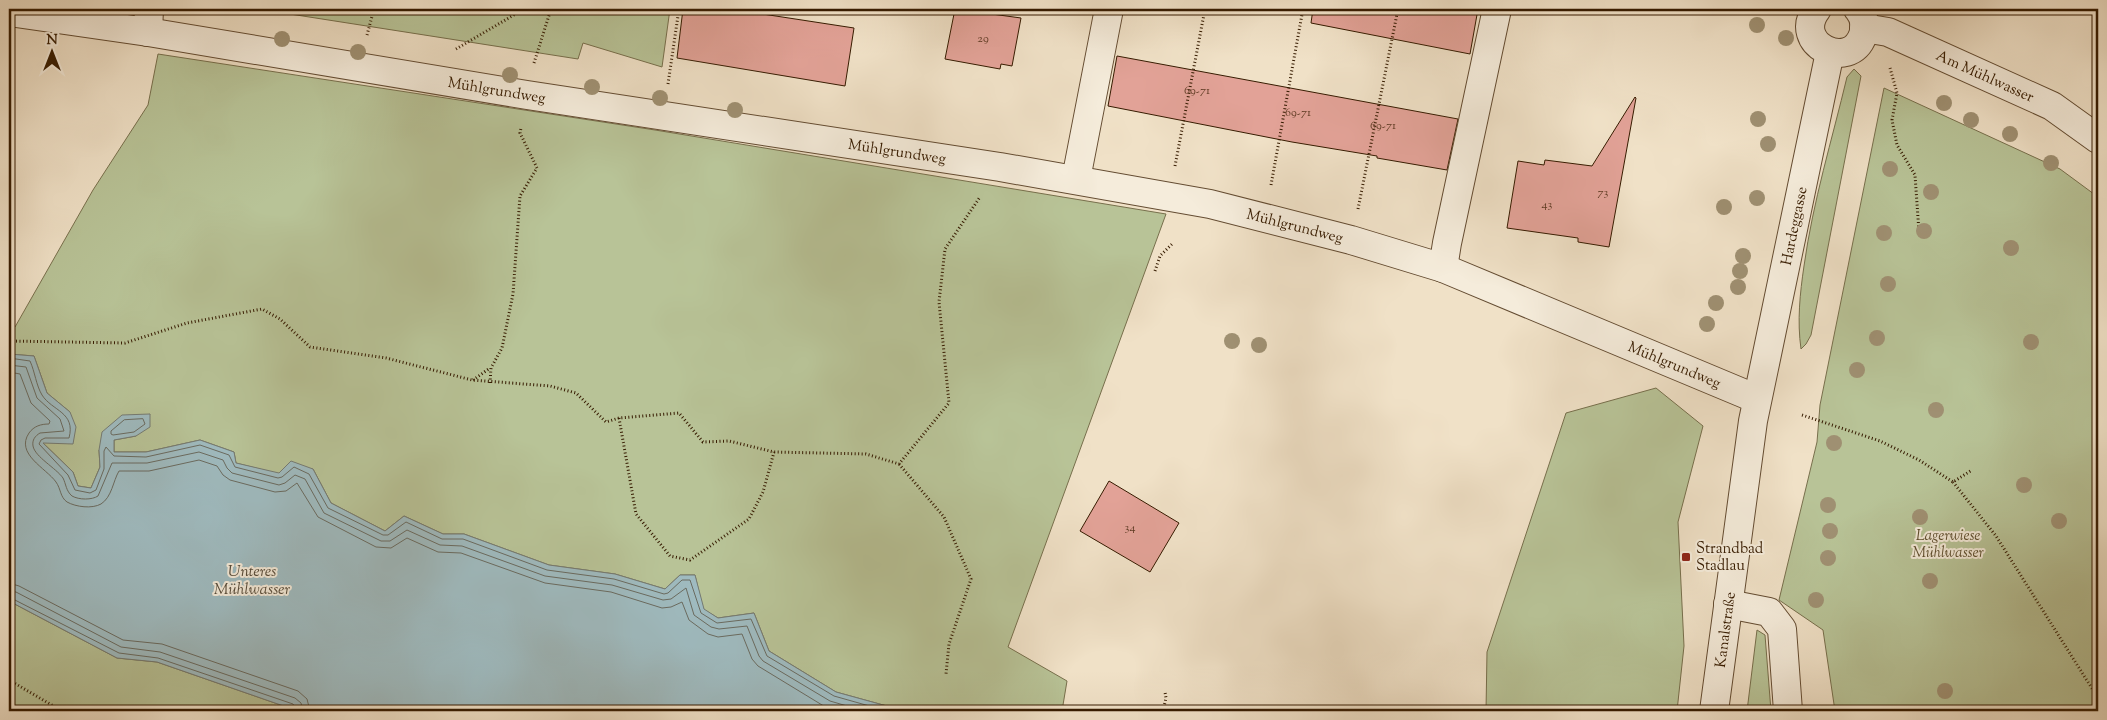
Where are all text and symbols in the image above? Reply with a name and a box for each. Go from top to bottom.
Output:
north arrow [28,28,78,78]
house number: 29 [977,30,989,48]
text: N [46,31,58,51]
street label: Am Mühlwasser [1932,46,2037,109]
street label: Mühlgrundweg [446,73,547,110]
house number: 69-71 [1184,82,1210,100]
house number: 69-71 [1285,104,1311,122]
house number: 69-71 [1370,117,1396,135]
street label: Mühlgrundweg [846,135,947,171]
house number: 73 [1598,184,1609,202]
street label: Hardeggasse [1777,185,1814,267]
house number: 43 [1542,196,1553,214]
street label: Mühlgrundweg [1244,205,1345,250]
street label: Mühlgrundweg [1624,337,1724,395]
house number: 34 [1125,519,1135,537]
park label: Lagerwiese Mühlwasser [1912,526,1984,564]
place label: Strandbad Stadlau [1696,539,1764,577]
marker: Strandbad Stadlau [1680,551,1692,563]
water label: Unteres Mühlwasser [214,561,291,602]
street label: Kanalstraße [1711,591,1742,669]

